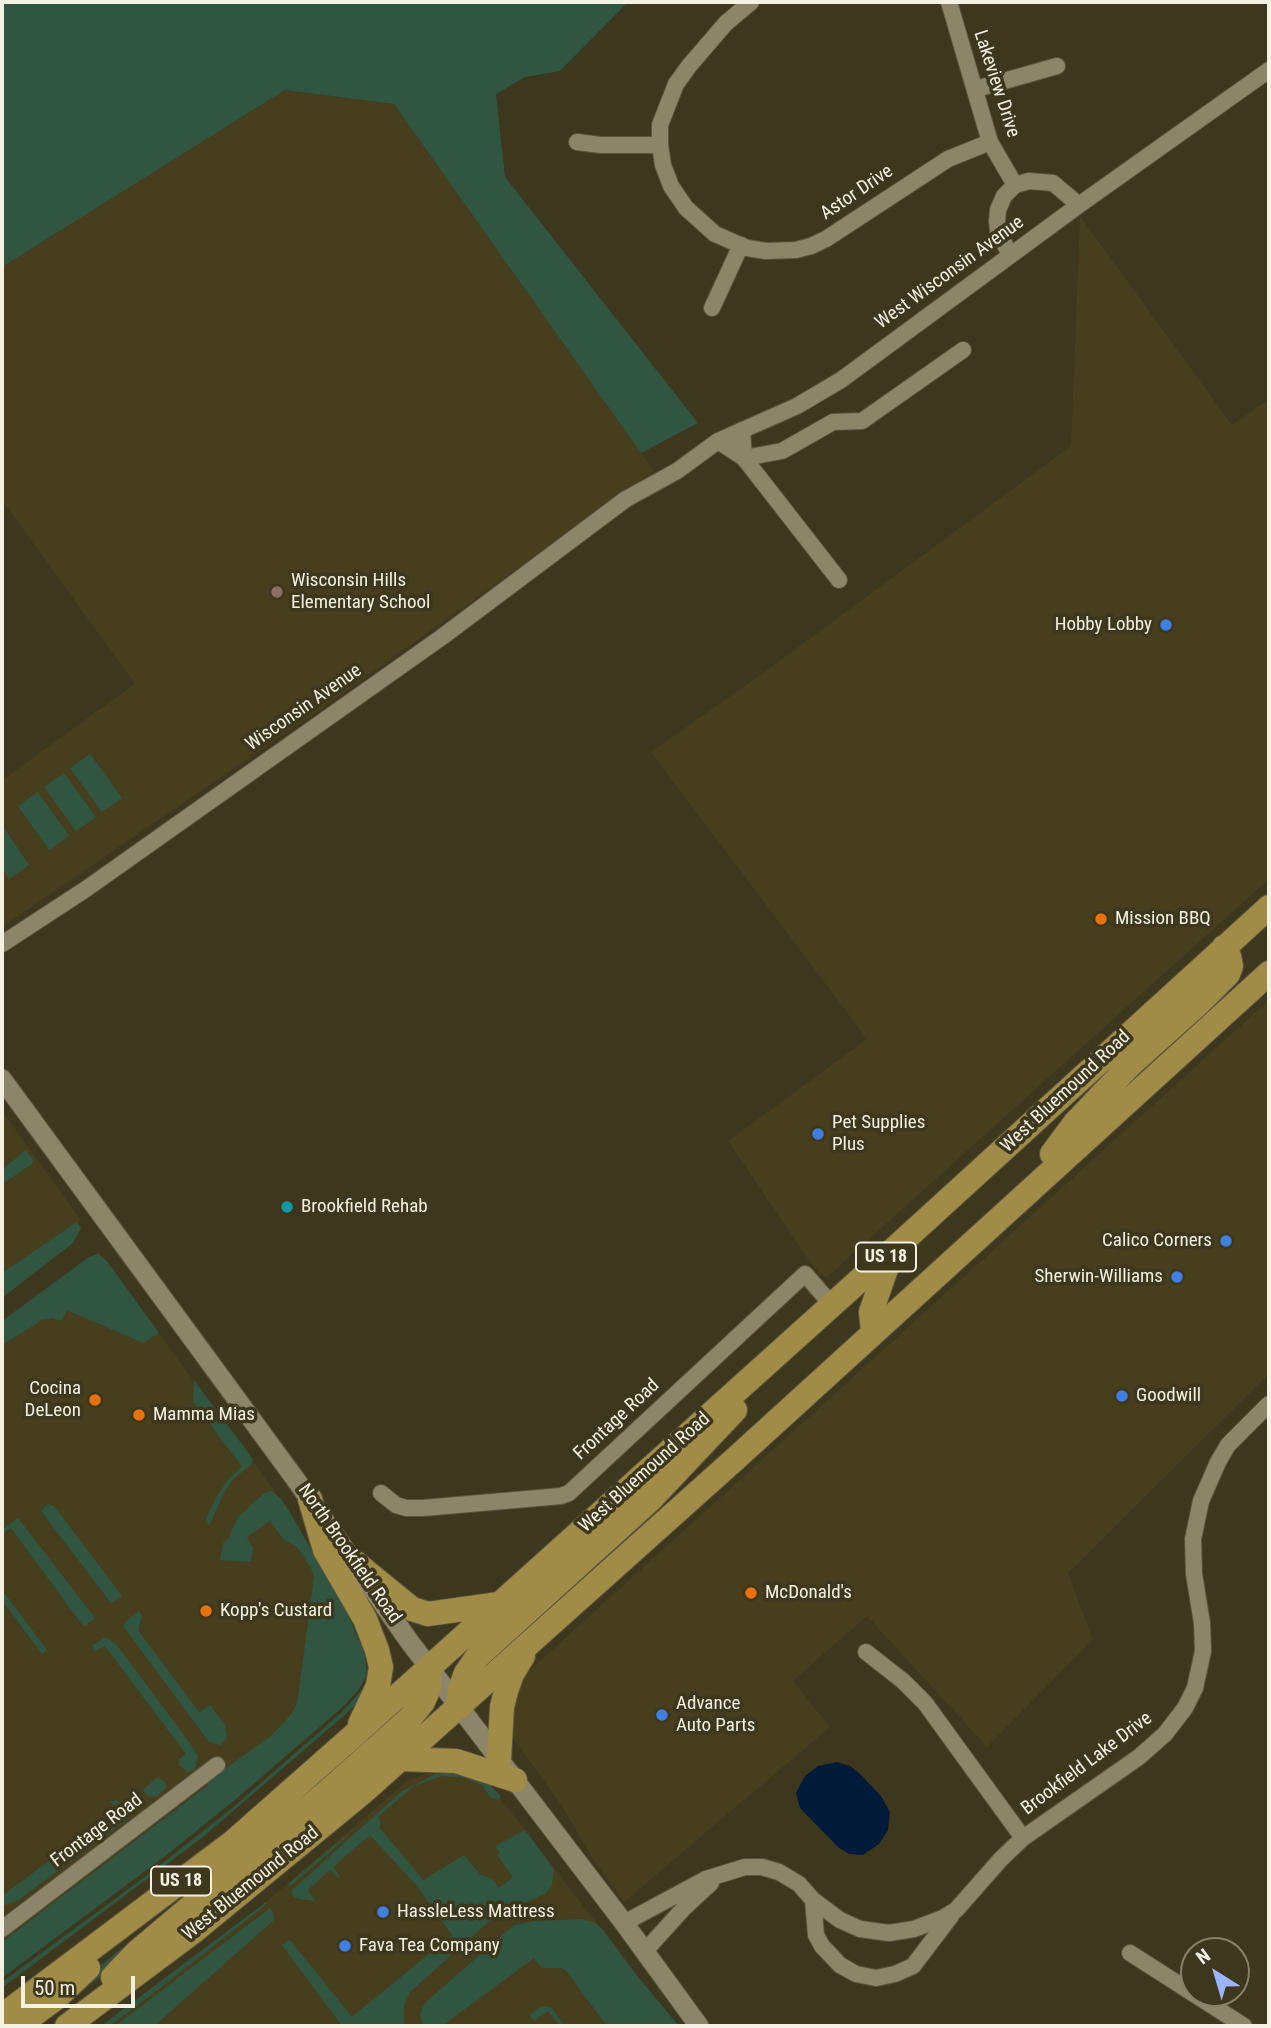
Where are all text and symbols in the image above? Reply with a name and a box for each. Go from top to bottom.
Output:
street label: Lakeview Drive [968,28,1024,140]
street label: Astor Drive [816,160,898,226]
street label: West Wisconsin Avenue [871,211,1029,335]
place label: Wisconsin Hills Elementary School [291,570,430,614]
marker: Wisconsin Hills Elementary School [269,584,285,600]
place label: Hobby Lobby [1055,614,1152,636]
marker: Hobby Lobby [1158,617,1174,633]
street label: Wisconsin Avenue [242,660,366,756]
place label: Mission BBQ [1115,908,1211,930]
marker: Mission BBQ [1093,911,1109,927]
street label: West Bluemound Road [997,1026,1135,1158]
place label: Pet Supplies Plus [832,1112,925,1156]
marker: Pet Supplies Plus [810,1126,826,1142]
place label: Brookfield Rehab [301,1196,428,1218]
marker: Brookfield Rehab [279,1199,295,1215]
place label: Calico Corners [1102,1230,1212,1252]
marker: Calico Corners [1218,1233,1234,1249]
road number: US 18 [856,1242,916,1272]
place label: Sherwin-Williams [1035,1266,1163,1288]
marker: Sherwin-Williams [1169,1269,1185,1285]
street label: Frontage Road [569,1375,665,1465]
place label: Cocina DeLeon [25,1378,81,1422]
place label: Goodwill [1136,1385,1201,1407]
marker: Goodwill [1114,1388,1130,1404]
marker: Cocina DeLeon [87,1392,103,1408]
place label: Mamma Mias [153,1404,255,1426]
marker: Mamma Mias [131,1407,147,1423]
street label: West Bluemound Road [575,1408,715,1538]
street label: North Brookfield Road [292,1480,406,1628]
place label: McDonald's [765,1582,852,1604]
marker: McDonald's [743,1585,759,1601]
place label: Kopp's Custard [220,1600,332,1622]
marker: Kopp's Custard [198,1603,214,1619]
place label: Advance Auto Parts [676,1693,755,1737]
marker: Advance Auto Parts [654,1707,670,1723]
street label: Brookfield Lake Drive [1017,1707,1157,1821]
street label: Frontage Road [47,1789,147,1873]
street label: West Bluemound Road [178,1822,324,1946]
road number: US 18 [151,1867,211,1896]
place label: HassleLess Mattress [397,1901,555,1923]
marker: HassleLess Mattress [375,1904,391,1920]
place label: Fava Tea Company [359,1935,500,1957]
north arrow [1180,1937,1250,2007]
marker: Fava Tea Company [337,1938,353,1954]
text: N [1192,1944,1215,1969]
scale bar [24,1962,138,2006]
text: 50 m [34,1976,75,2000]

